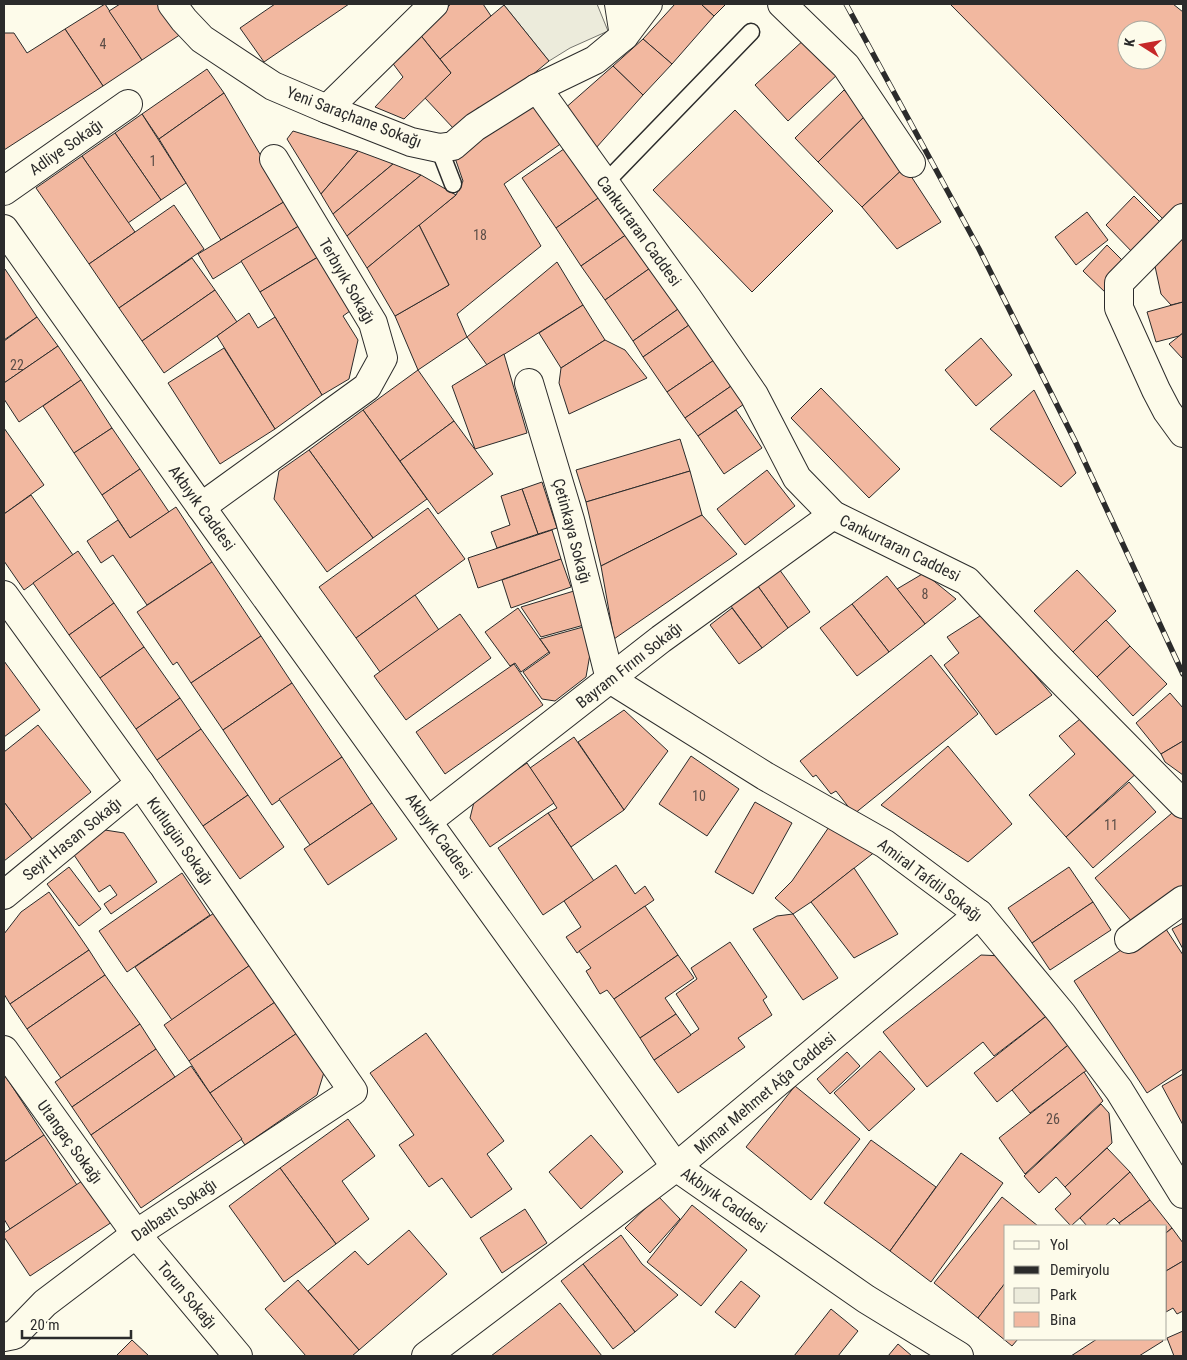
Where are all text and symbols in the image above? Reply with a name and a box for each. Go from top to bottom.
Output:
north arrow [1117,20,1167,70]
house number: 4 [100,36,107,52]
text: K [1121,37,1138,48]
street label: Yeni Saraçhane Sokağı [284,82,424,152]
street label: Adliye Sokağı [26,115,106,179]
house number: 1 [150,153,156,169]
street label: Cankurtaran Caddesi [593,172,685,290]
house number: 18 [473,227,487,243]
street label: Terbıyık Sokağı [315,235,379,327]
house number: 22 [10,357,24,373]
street label: Akbıyık Caddesi [165,462,239,554]
street label: Çetinkaya Sokağı [549,476,595,586]
street label: Cankurtaran Caddesi [837,511,963,585]
house number: 8 [922,586,929,602]
street label: Bayram Fırını Sokağı [572,618,686,712]
house number: 10 [692,788,706,804]
street label: Akbıyık Caddesi [402,790,476,882]
street label: Seyit Hasan Sokağı [19,793,125,885]
street label: Kutlugün Sokağı [143,794,217,888]
house number: 11 [1104,817,1118,833]
street label: Amiral Tafdil Sokağı [874,834,986,926]
street label: Mimar Mehmet Ağa Caddesi [690,1028,840,1158]
street label: Utangaç Sokağı [33,1097,107,1187]
house number: 26 [1046,1111,1060,1127]
street label: Akbıyık Caddesi [677,1163,771,1237]
street label: Dalbastı Sokağı [128,1175,220,1245]
legend [1004,1225,1167,1340]
text: Yol [1050,1236,1068,1254]
street label: Torun Sokağı [153,1257,221,1333]
text: Demiryolu [1050,1261,1109,1279]
text: Park [1050,1286,1077,1304]
scale bar [22,1308,131,1340]
text: Bina [1050,1311,1076,1329]
text: 20 m [30,1316,60,1334]

